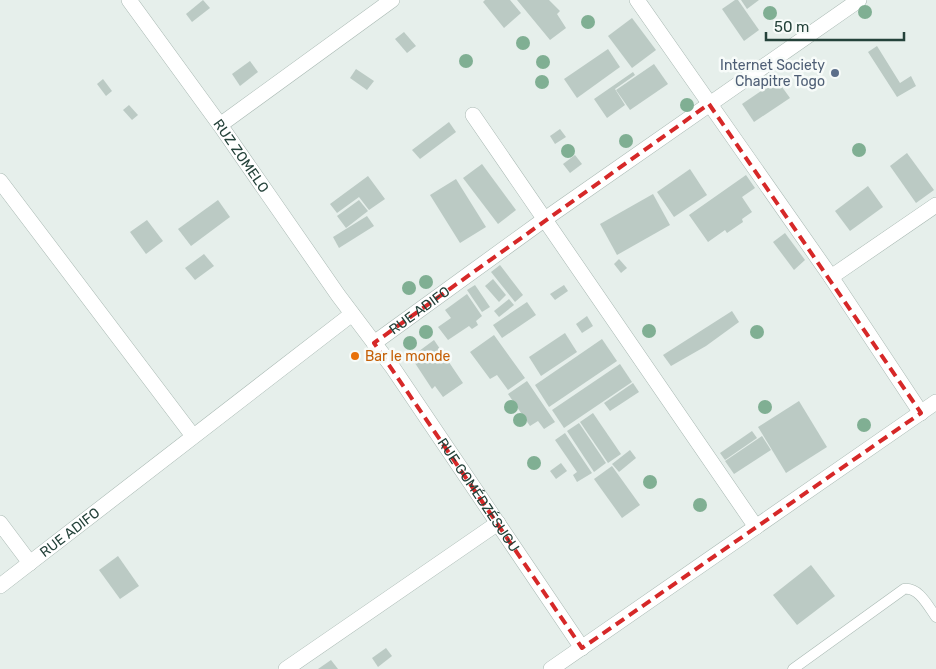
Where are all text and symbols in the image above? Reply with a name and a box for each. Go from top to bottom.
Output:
scale bar [766,10,904,42]
text: 50 m [774,18,809,36]
place label: Internet Society Chapitre Togo [720,57,825,90]
marker: Internet Society Chapitre Togo [829,67,841,79]
street label: RUZ ZOMELO [210,116,273,196]
street label: RUE ADIFO [386,282,453,338]
place label: Bar le monde [365,348,450,365]
marker: Bar le monde [349,350,361,362]
street label: RUE GOMÉDZÉSUGU [434,435,523,555]
street label: RUE ADIFO [36,504,103,561]

